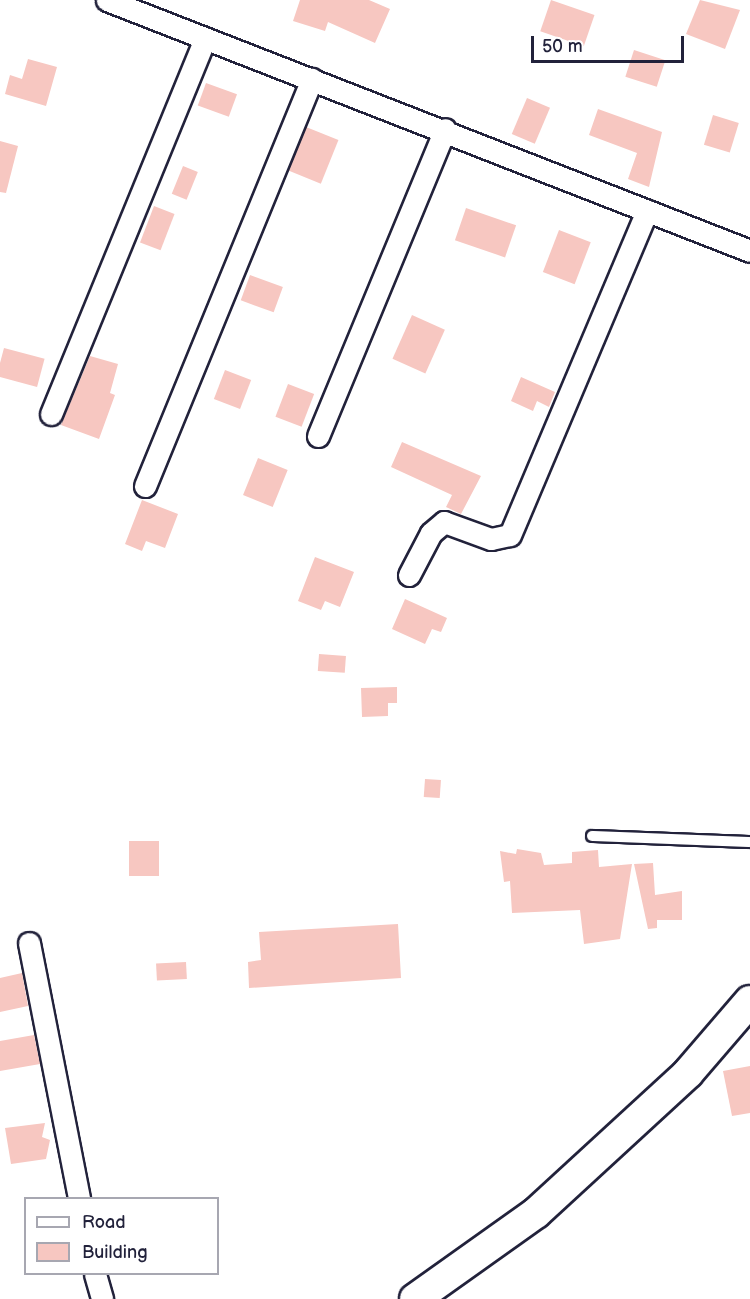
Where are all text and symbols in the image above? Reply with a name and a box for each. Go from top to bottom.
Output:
scale bar [534,24,687,62]
text: 50 m [542,36,583,57]
legend [24,1197,219,1275]
text: Road [82,1212,126,1233]
text: Building [82,1242,148,1263]

